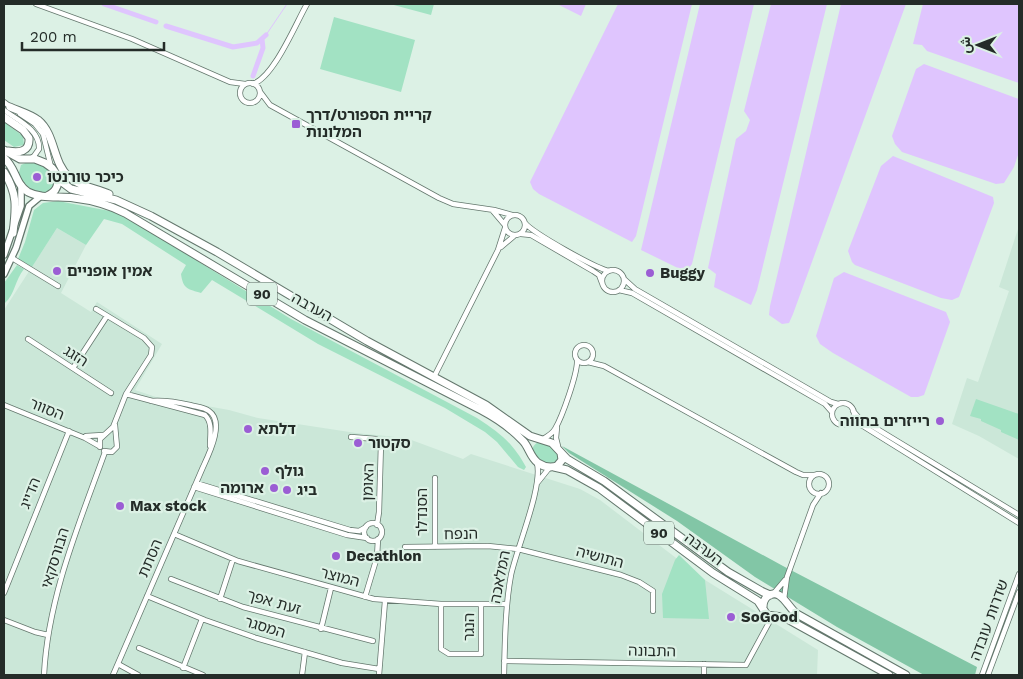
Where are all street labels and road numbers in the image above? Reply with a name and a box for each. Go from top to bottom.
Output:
road number: 90 [247,282,277,306]
street label: הערבה [289,289,335,325]
street label: הזגג [60,341,92,371]
street label: הסוור [27,394,67,424]
street label: האומן [358,463,378,501]
street label: הדייג [16,475,44,511]
street label: הסנדלר [413,488,431,536]
road number: 90 [644,522,674,544]
street label: הבורסקאי [37,525,73,591]
street label: הנפח [444,525,478,543]
street label: הערבה [681,529,727,569]
street label: הסתת [134,536,166,580]
street label: התושיה [574,542,626,572]
street label: המלאכה [486,549,514,605]
street label: המוצר [318,563,362,591]
street label: שדרות עובדה [966,577,1012,663]
street label: זעת אפך [245,586,303,618]
street label: המסגר [242,612,288,642]
street label: הנגר [460,613,478,641]
street label: התבונה [628,642,676,660]

